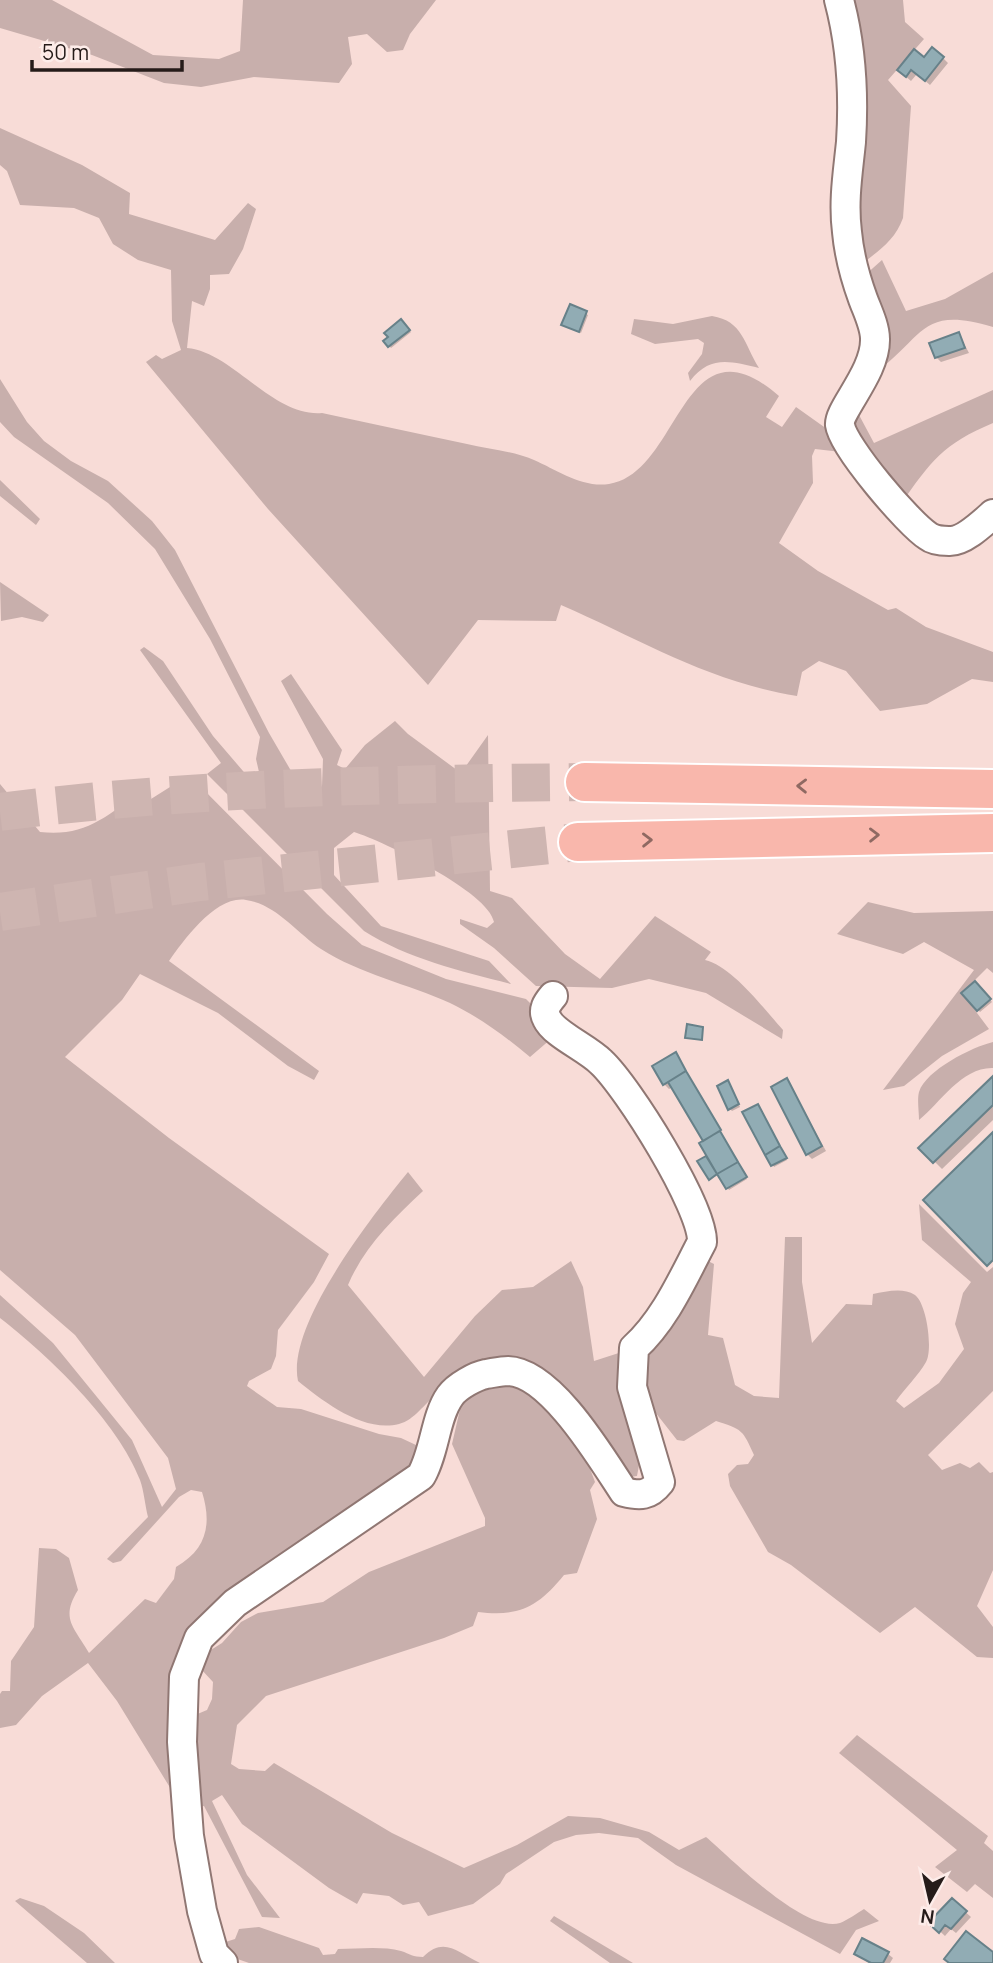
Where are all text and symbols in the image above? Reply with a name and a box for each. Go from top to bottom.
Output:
scale bar [32,28,182,72]
text: 50 m [42,38,89,66]
one-way arrow [797,778,807,794]
one-way arrow [869,828,880,843]
one-way arrow [641,833,652,848]
north arrow [895,1865,965,1935]
text: N [919,1903,936,1931]

